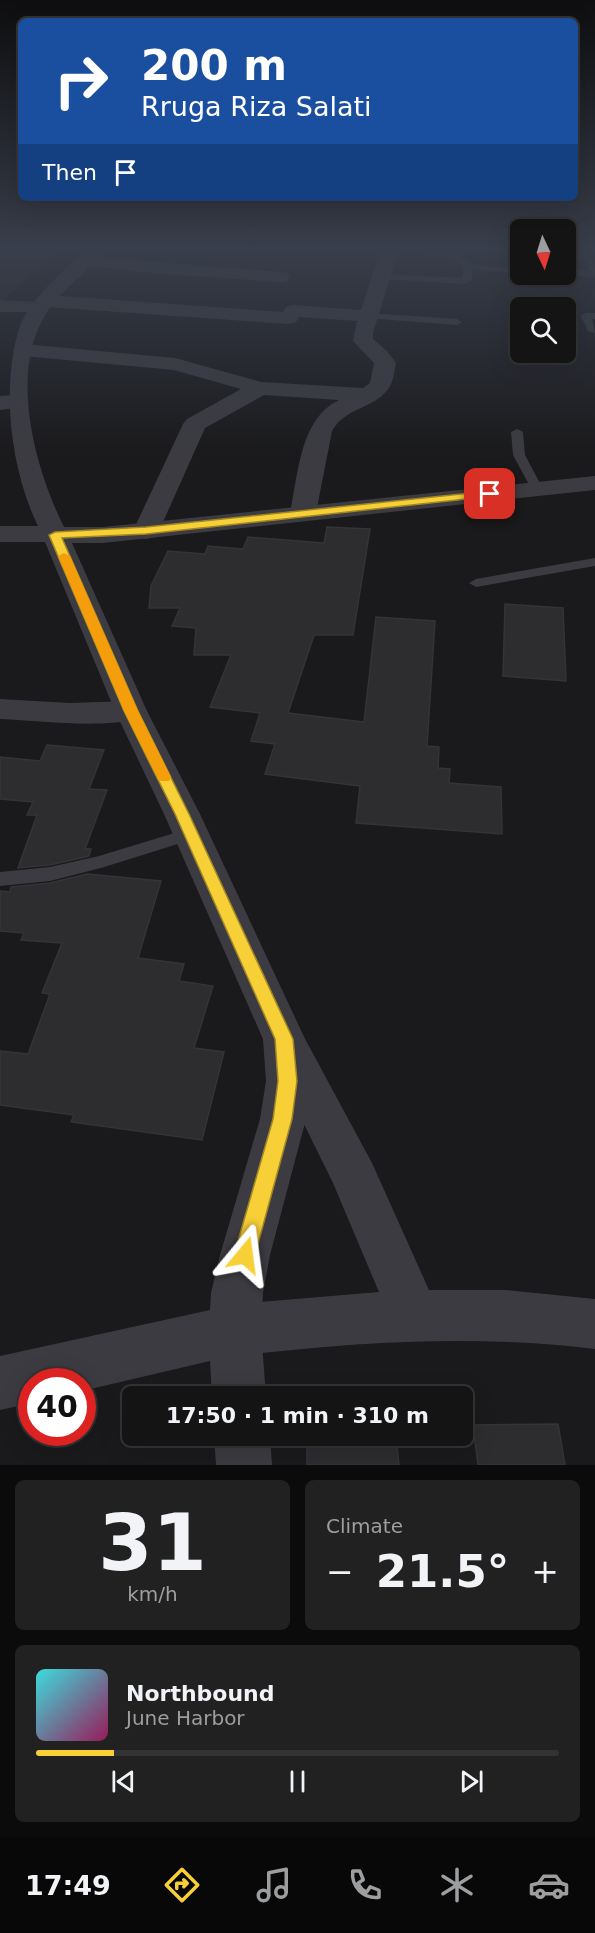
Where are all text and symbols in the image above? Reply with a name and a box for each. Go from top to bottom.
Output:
text: 200 m [141,41,287,90]
icon: right [42,42,120,120]
text: Rruga Riza Salati [141,91,372,122]
icon: arrive [109,156,142,189]
text: Then [42,160,97,185]
north arrow [510,219,576,285]
map controls [510,219,576,363]
button: search [510,297,576,363]
pin [464,468,515,519]
icon: arrive [473,477,506,510]
position arrow [213,1223,277,1287]
speed limit sign: 40 [18,1368,96,1446]
text: 17:50 · 1 min · 310 m [166,1403,429,1428]
text: 31 [98,1498,207,1588]
text: Climate [326,1514,403,1538]
text: 21.5° [376,1545,509,1598]
text: − [326,1552,354,1591]
text: + [531,1552,559,1591]
text: km/h [127,1582,178,1606]
text: Northbound [126,1681,275,1706]
text: June Harbor [126,1706,245,1730]
icon: previous [107,1765,140,1798]
icon: pause [281,1765,314,1798]
icon: next [455,1765,488,1798]
icon: directions [161,1864,203,1906]
icon: music [253,1864,295,1906]
icon: phone [344,1864,386,1906]
icon: climate [436,1864,478,1906]
icon: car [528,1864,570,1906]
text: 17:49 [25,1870,111,1901]

